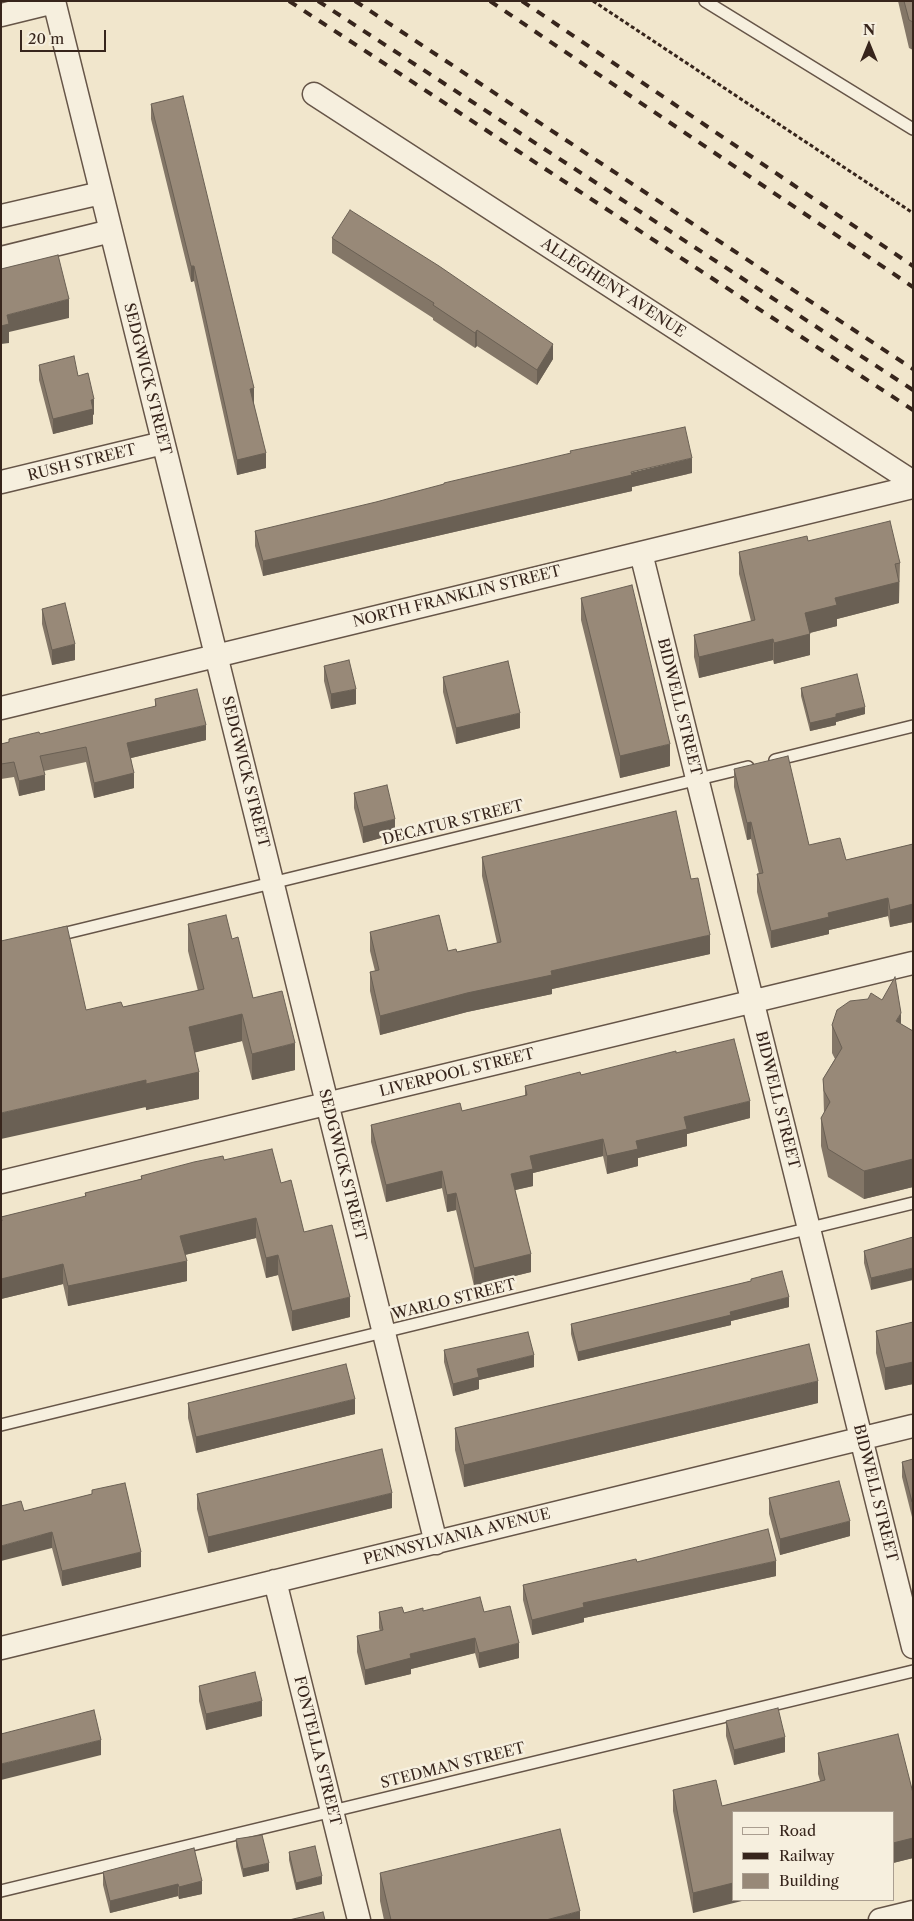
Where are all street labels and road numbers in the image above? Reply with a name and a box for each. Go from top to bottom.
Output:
street label: ALLEGHENY AVENUE [537,235,689,341]
street label: SEDGWICK STREET [119,301,175,457]
street label: RUSH STREET [26,441,138,485]
street label: NORTH FRANKLIN STREET [351,562,563,632]
street label: BIDWELL STREET [653,636,705,778]
street label: SEDGWICK STREET [217,694,273,850]
street label: DECATUR STREET [381,797,525,849]
street label: BIDWELL STREET [751,1029,803,1171]
street label: LIVERPOOL STREET [378,1045,536,1101]
street label: SEDGWICK STREET [314,1087,370,1243]
street label: WARLO STREET [390,1276,518,1324]
street label: BIDWELL STREET [849,1422,901,1564]
street label: PENNSYLVANIA AVENUE [361,1505,553,1569]
street label: FONTELLA STREET [290,1674,344,1828]
street label: STEDMAN STREET [379,1739,527,1793]

